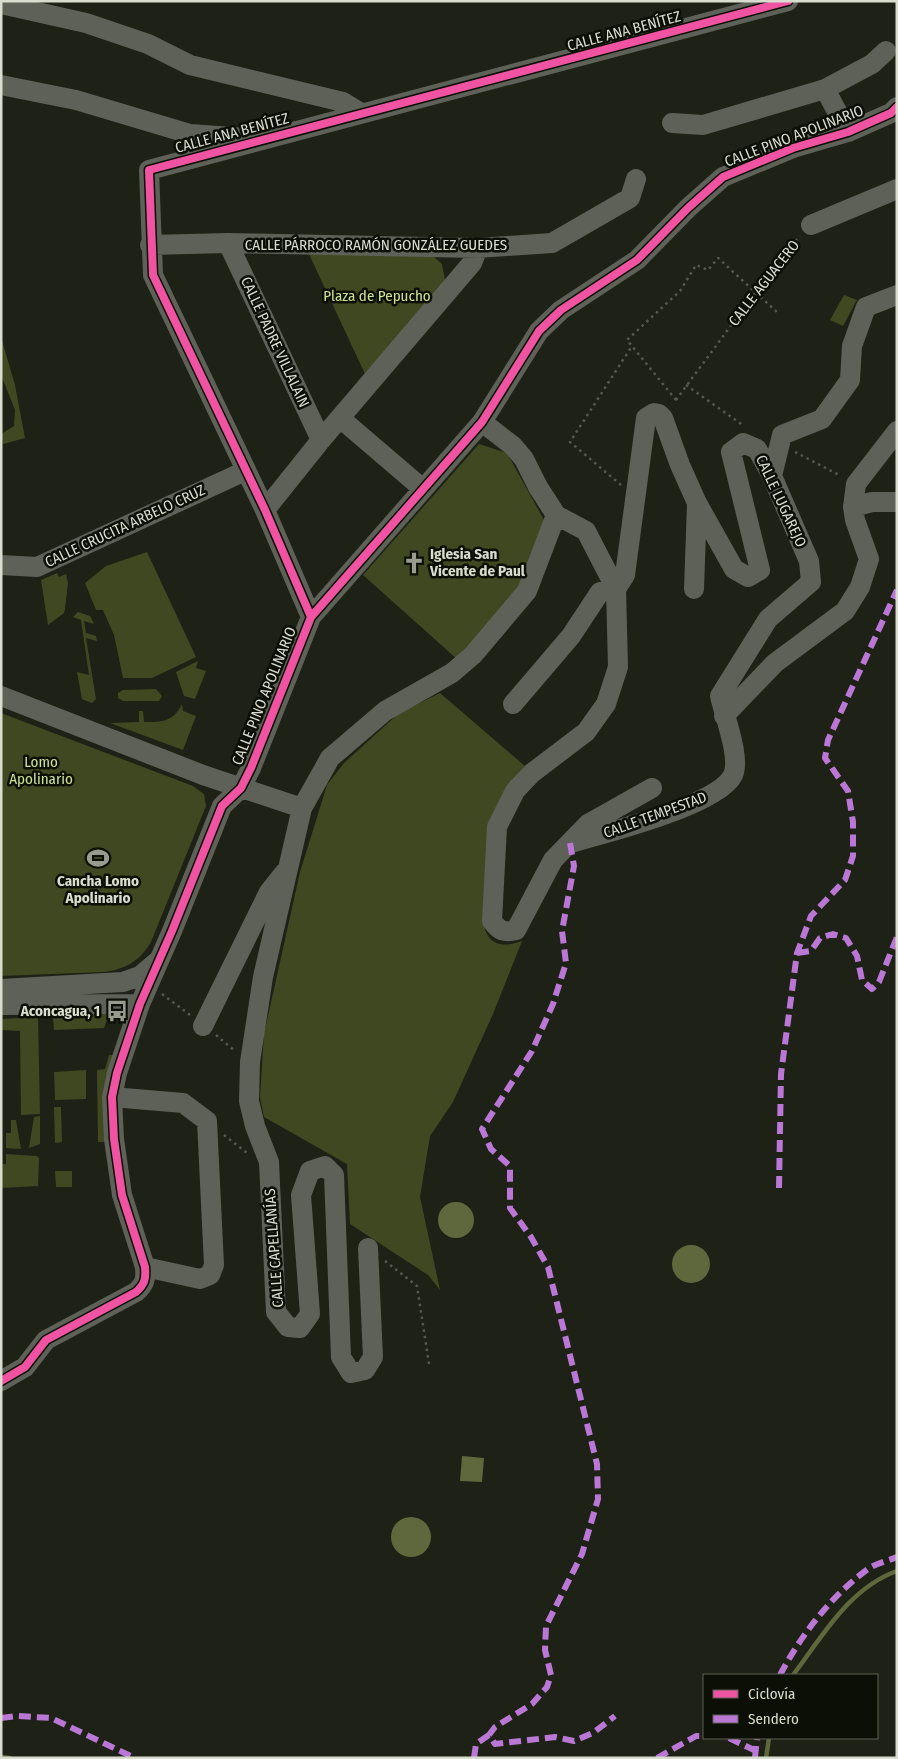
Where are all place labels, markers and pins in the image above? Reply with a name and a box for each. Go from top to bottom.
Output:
place label: Iglesia San Vicente de Paul [429,545,526,580]
church icon: Iglesia San Vicente de Paul [401,550,427,576]
sports icon: Cancha Lomo Apolinario [85,845,111,871]
place label: Cancha Lomo Apolinario [57,872,139,907]
bus stop icon: Aconcagua, 1 [104,998,130,1024]
place label: Aconcagua, 1 [20,1002,100,1020]

